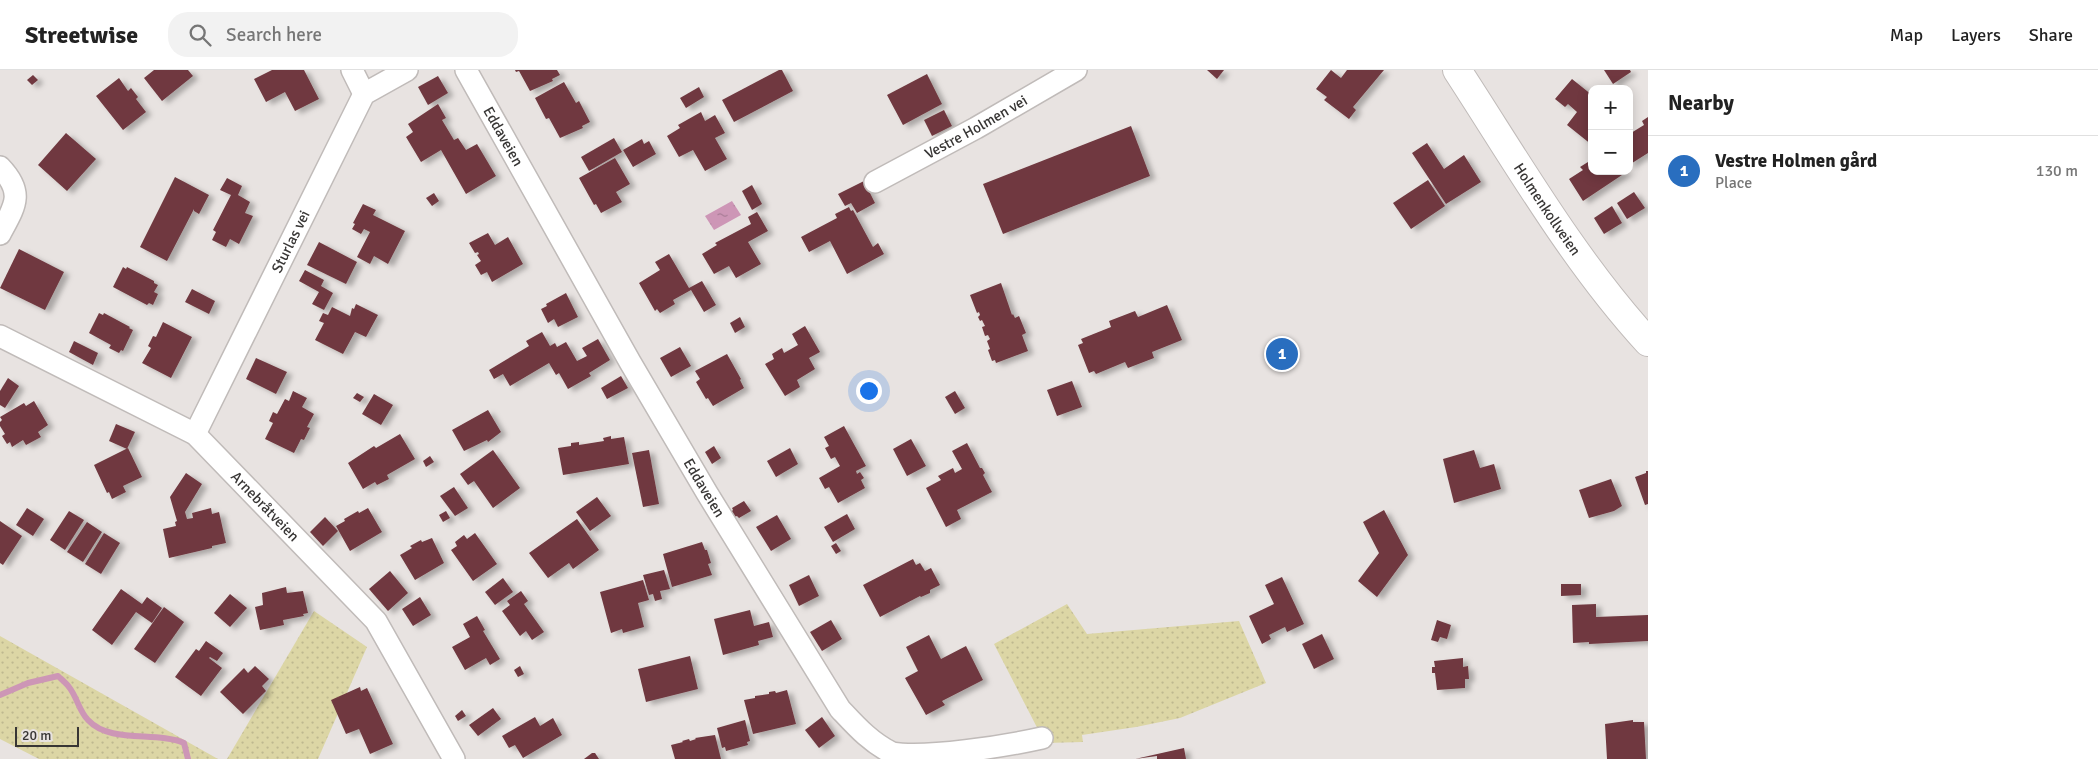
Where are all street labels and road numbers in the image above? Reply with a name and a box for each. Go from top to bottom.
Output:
street label: Vestre Holmen vei [922,91,1031,163]
street label: Eddaveien [479,103,527,169]
street label: Holmenkollveien [1510,160,1585,259]
street label: Sturlas vei [268,207,314,276]
street label: Eddaveien [680,455,729,521]
street label: Arnebråtveien [227,468,303,545]

